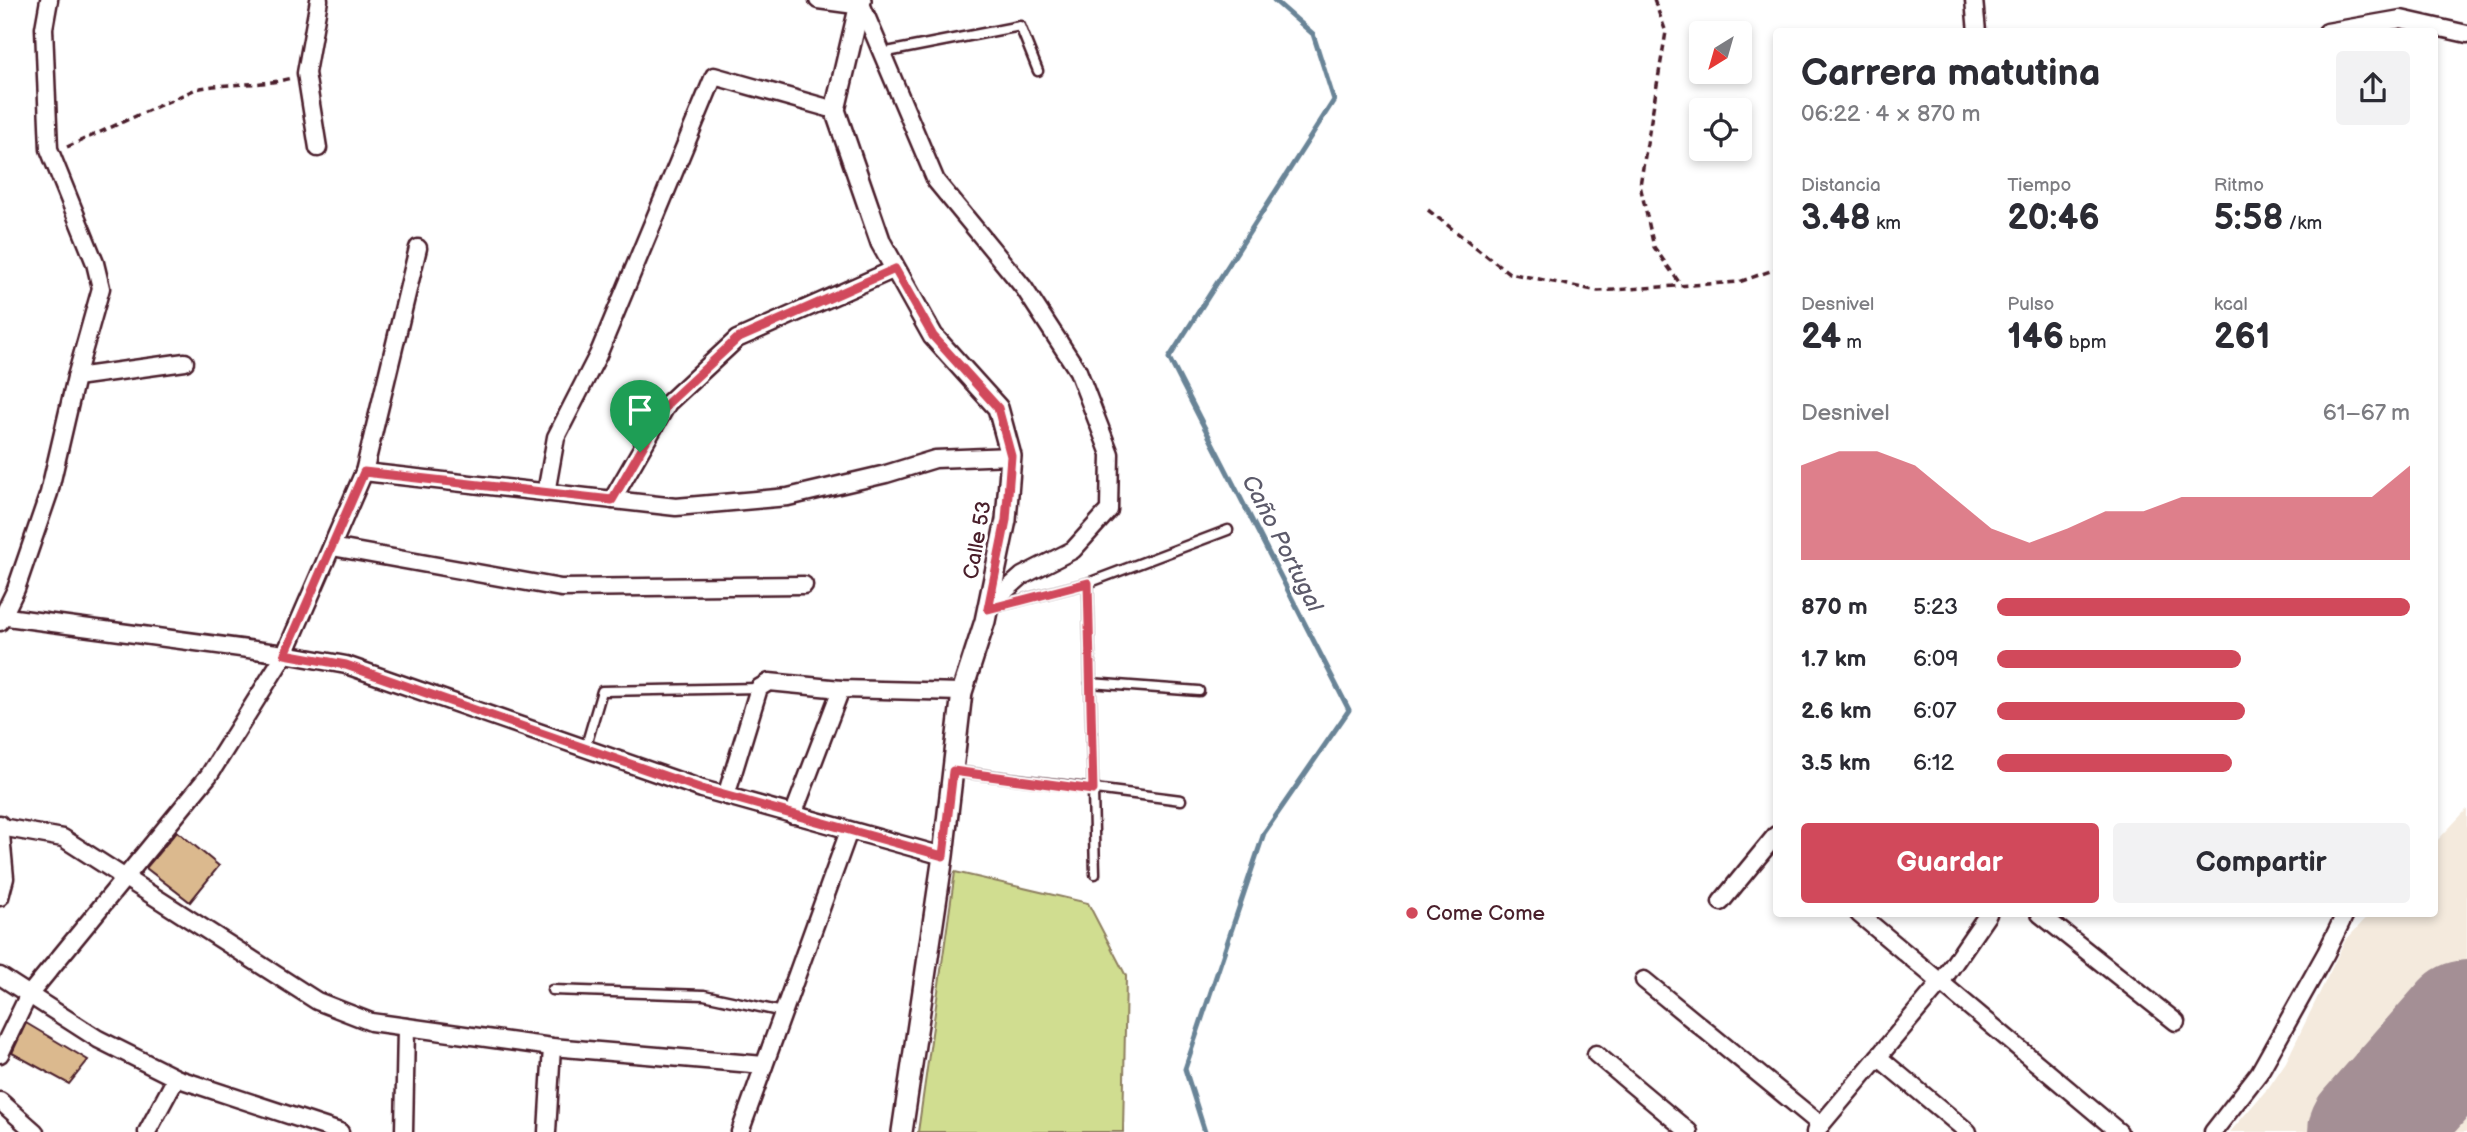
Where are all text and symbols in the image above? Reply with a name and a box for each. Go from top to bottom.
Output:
north arrow [1689,21,1752,84]
map controls [1689,21,1752,161]
text: Carrera matutina [1801,51,2101,96]
button: share [2336,51,2410,125]
button: locate [1689,98,1752,161]
text: 06:22 · 4 × 870 m [1801,100,1981,128]
text: Distancia [1801,174,1881,197]
text: Tiempo [2007,174,2071,197]
text: Ritmo [2214,174,2264,197]
text: 3.48 [1801,197,1871,240]
text: 20:46 [2007,197,2100,240]
text: 5:58 [2214,197,2283,240]
text: km [1871,212,1901,235]
text: /km [2283,212,2322,235]
text: Desnivel [1801,293,1874,316]
text: Pulso [2007,293,2054,316]
text: kcal [2214,293,2248,316]
text: 24 [1801,316,1841,359]
text: 146 [2007,316,2064,359]
text: 261 [2214,316,2271,359]
text: m [1841,331,1862,354]
text: bpm [2064,331,2106,354]
pin [610,380,670,452]
icon: arrive [621,391,659,429]
text: Desnivel [1801,399,1890,427]
text: 61–67 m [2323,399,2410,427]
water label: Caño Portugal [1236,470,1329,617]
street label: Calle 53 [958,499,997,581]
text: 870 m [1801,593,1868,621]
text: 5:23 [1913,593,1958,621]
text: 1.7 km [1801,645,1866,673]
text: 6:09 [1913,645,1959,673]
text: 2.6 km [1801,697,1872,725]
text: 6:07 [1913,697,1957,725]
text: 3.5 km [1801,749,1871,777]
text: 6:12 [1913,749,1954,777]
button: Guardar [1801,823,2099,903]
button: Compartir [2113,823,2410,903]
place label: Come Come [1426,901,1545,926]
marker: Come Come [1404,905,1420,921]

